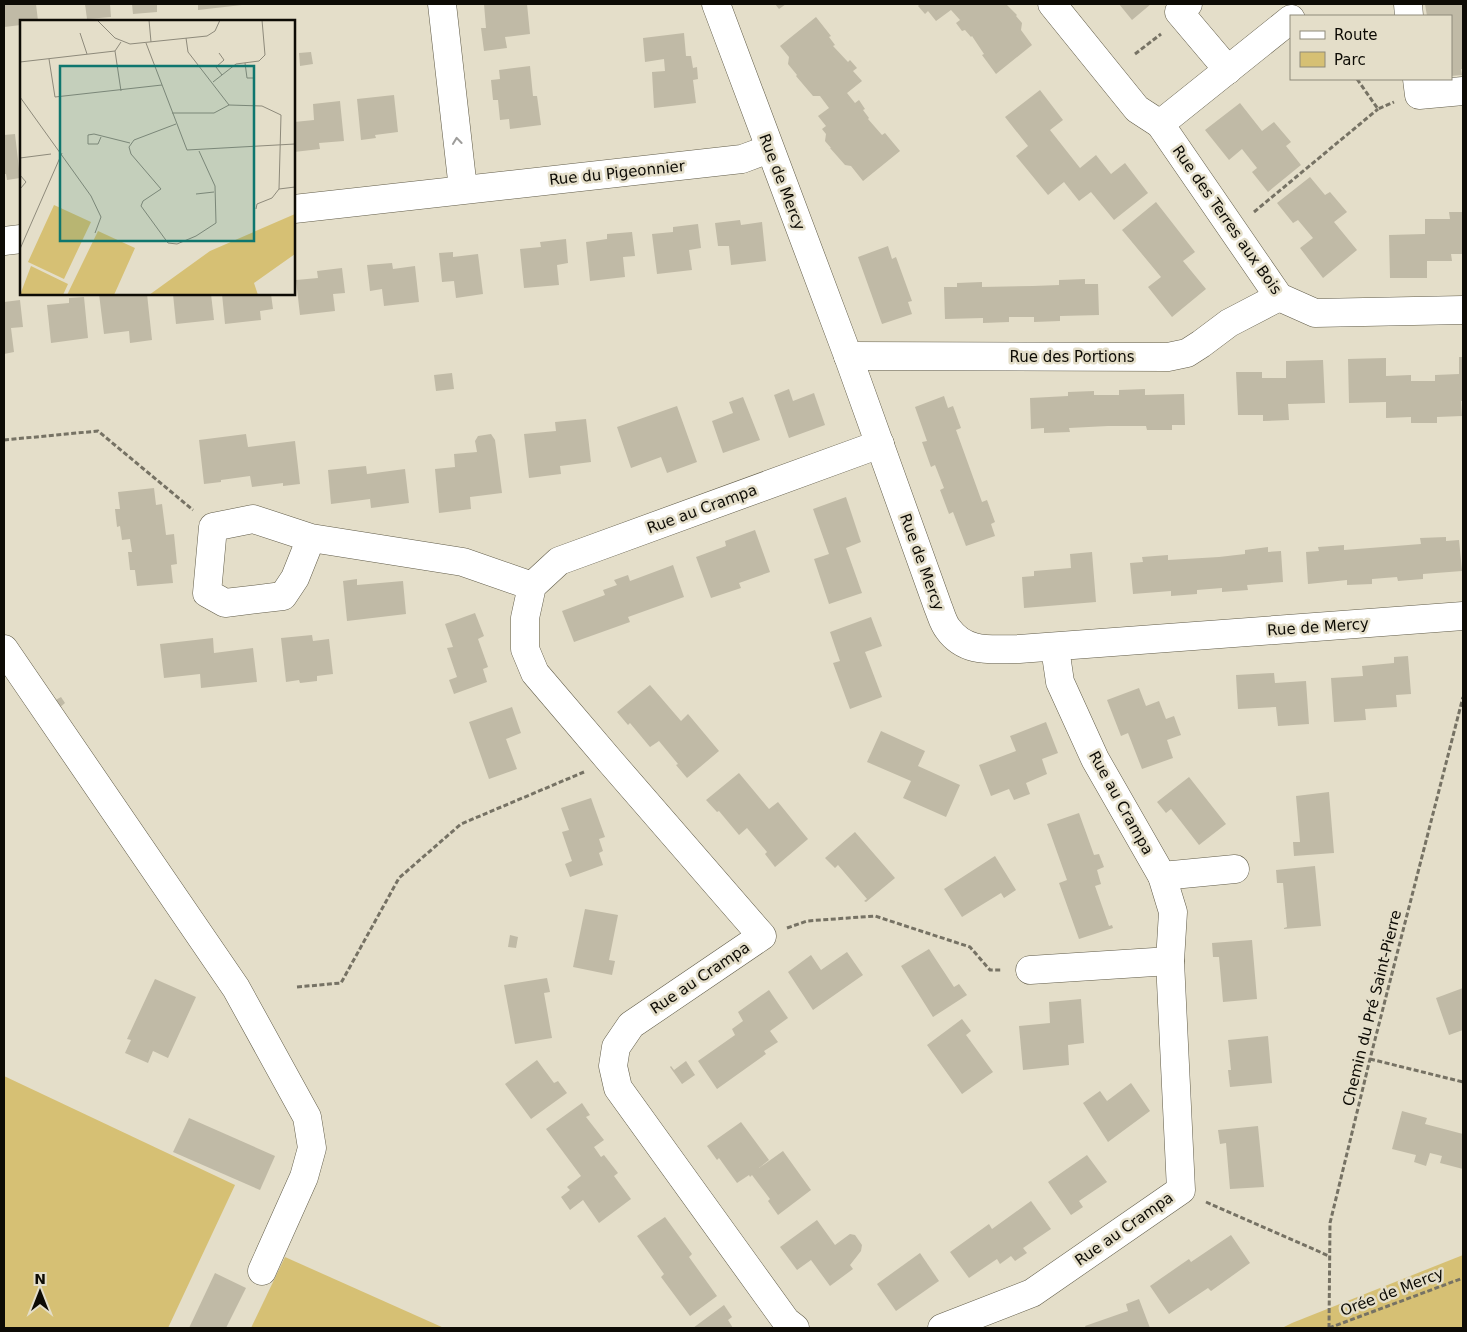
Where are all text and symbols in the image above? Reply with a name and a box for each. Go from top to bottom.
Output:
legend [1290,15,1452,80]
inset map [20,20,295,295]
text: Route [1334,26,1378,44]
text: Parc [1334,51,1366,69]
street label: Rue de Mercy [755,131,809,233]
one-way arrow [452,137,463,145]
street label: Rue des Terres aux Bois [1169,142,1285,298]
street label: Rue du Pigeonnier [548,157,687,189]
street label: Rue des Portions [1010,348,1135,366]
street label: Rue au Crampa [644,481,760,537]
street label: Rue de Mercy [896,511,948,613]
street label: Rue de Mercy [1267,614,1370,640]
street label: Rue au Crampa [1085,748,1157,858]
street label: Chemin du Pré Saint-Pierre [1339,908,1405,1108]
street label: Rue au Crampa [647,938,753,1018]
street label: Rue au Crampa [1071,1188,1177,1270]
street label: Orée de Mercy [1338,1264,1446,1320]
north arrow [15,1267,65,1317]
text: N [34,1271,46,1287]

